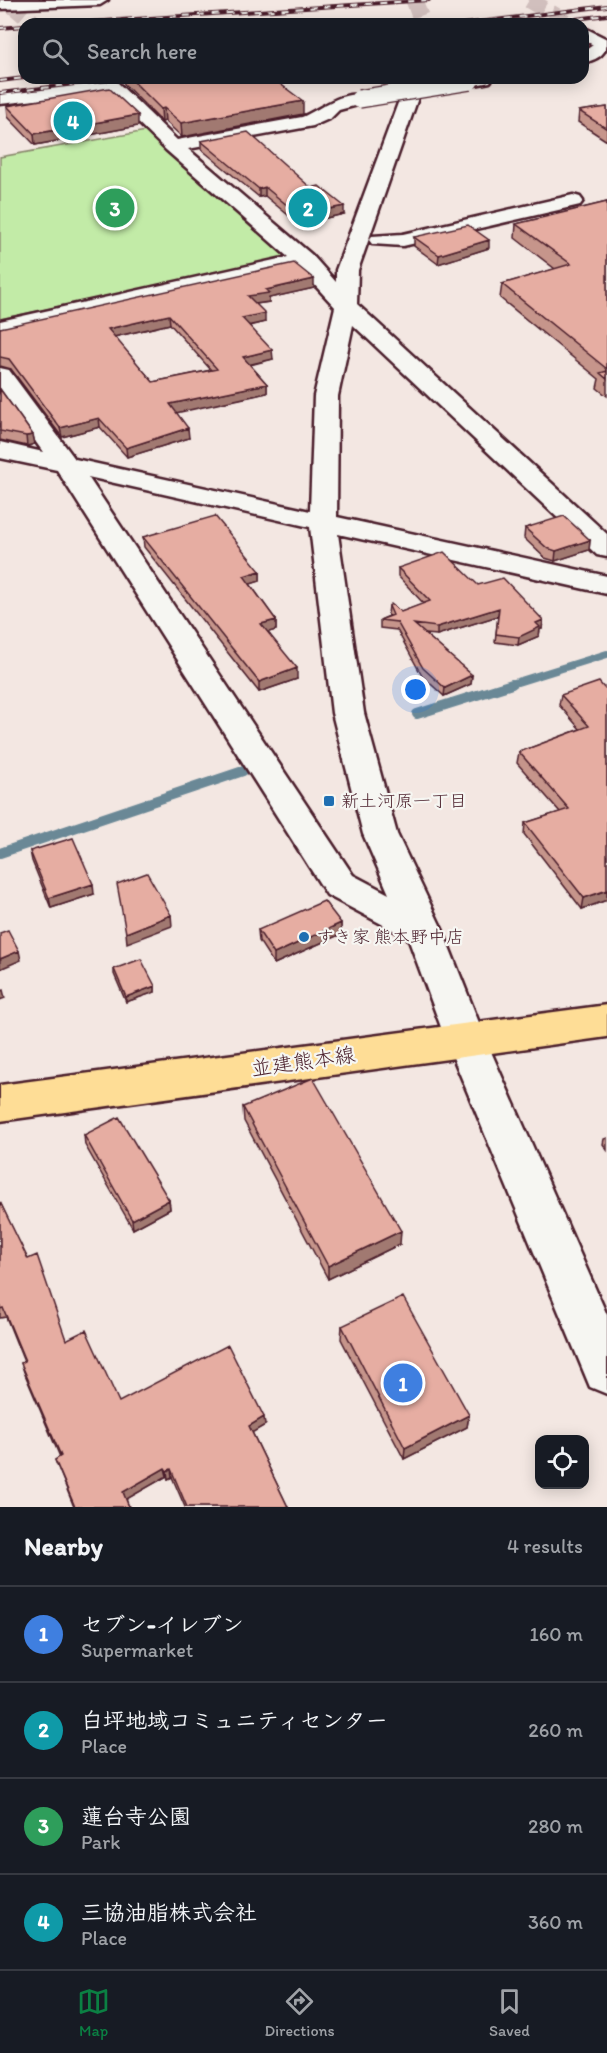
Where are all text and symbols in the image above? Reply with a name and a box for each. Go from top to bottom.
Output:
search box [18,18,589,84]
icon: search [39,35,72,68]
text: Search here [87,38,197,65]
pin: 4 [54,98,92,144]
pin: 3 [96,186,134,230]
pin: 2 [288,186,328,230]
your location [401,675,430,704]
place label: 新土河原一丁目 [341,790,467,812]
marker: 新土河原一丁目 [322,794,336,808]
place label: すき家 熊本野中店 [316,926,464,948]
marker: すき家 熊本野中店 [297,930,311,944]
street label: 並建熊本線 [249,1041,357,1081]
pin: 1 [384,1360,422,1406]
map controls [535,1435,589,1489]
button: locate [535,1435,589,1489]
text: Nearby [24,1530,103,1562]
text: 4 results [507,1534,583,1558]
text: セブン-イレブン [81,1611,244,1638]
text: 1 [39,1622,48,1646]
text: 160 m [530,1622,583,1646]
text: Supermarket [81,1638,193,1662]
text: 白坪地域コミュニティセンター [81,1707,388,1734]
text: 2 [38,1718,49,1742]
text: 260 m [528,1718,583,1742]
text: Place [81,1734,127,1758]
text: 蓮台寺公園 [81,1803,191,1830]
text: 3 [38,1814,49,1838]
text: 280 m [528,1814,583,1838]
text: Park [81,1830,120,1854]
text: 三協油脂株式会社 [81,1899,257,1926]
text: 4 [37,1910,50,1934]
text: 360 m [528,1910,583,1934]
text: Place [81,1926,127,1950]
tab: Map [77,1985,110,2040]
tab: Directions [264,1985,335,2040]
tab: Saved [489,1985,530,2040]

